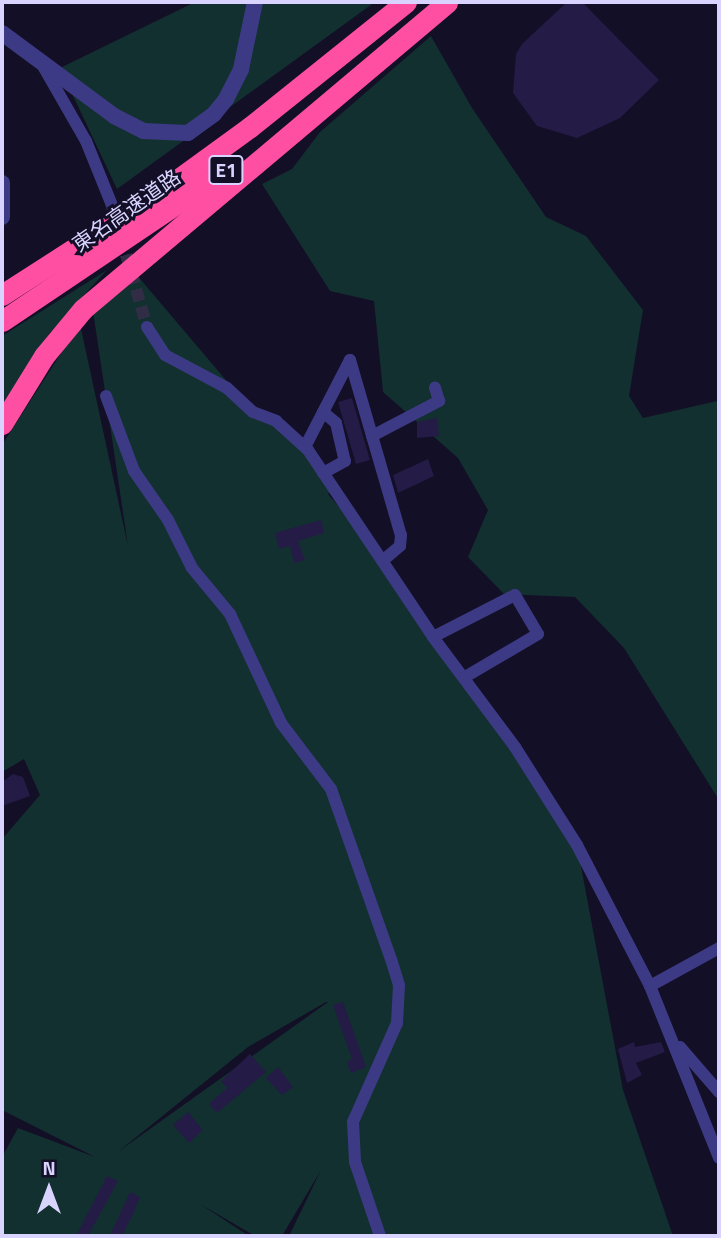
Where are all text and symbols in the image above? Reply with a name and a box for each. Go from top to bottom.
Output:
road number: E1 [207,154,245,186]
street label: 東名高速道路 [67,164,185,256]
text: N [42,1153,56,1182]
north arrow [14,1154,84,1224]

